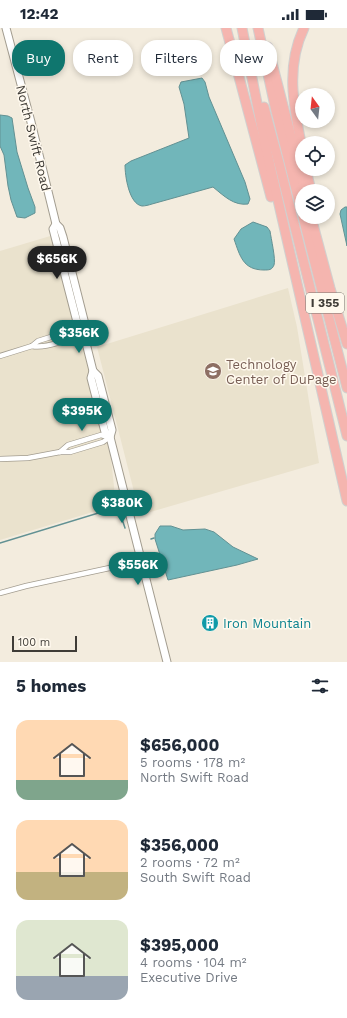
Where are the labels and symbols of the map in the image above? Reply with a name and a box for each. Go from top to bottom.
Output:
street label: North Swift Road [13,84,54,193]
north arrow [295,88,335,128]
pin: $656K [29,246,85,280]
road number: I 355 [306,293,344,313]
pin: $356K [51,320,107,354]
place label: Technology Center of DuPage [226,357,337,387]
school or university icon: Technology Center of DuPage [203,361,223,381]
pin: $395K [54,398,110,432]
pin: $380K [94,490,150,524]
pin: $556K [110,552,166,586]
building icon: Iron Mountain [200,613,220,633]
place label: Iron Mountain [223,616,311,631]
scale bar [12,634,77,653]

